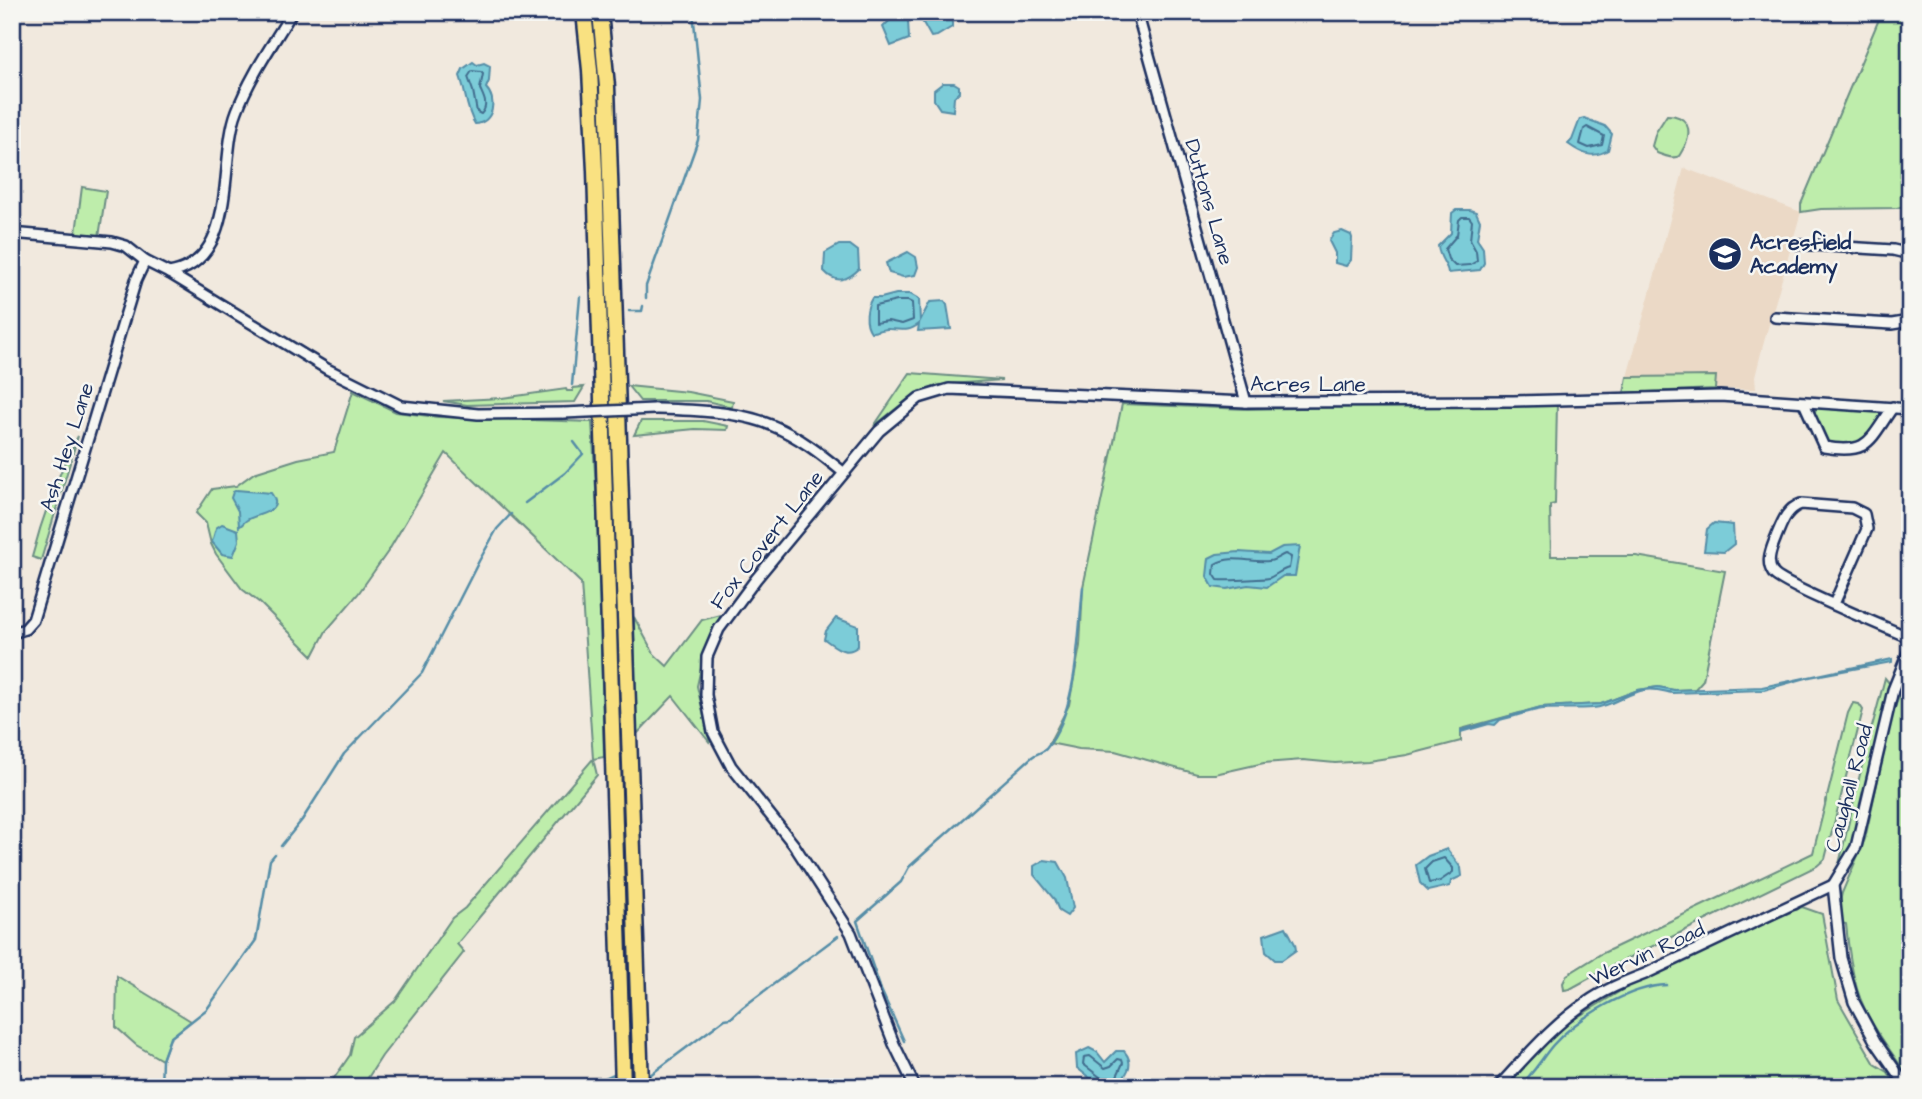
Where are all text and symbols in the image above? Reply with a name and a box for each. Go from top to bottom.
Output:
street label: Duttons Lane [1177,136,1241,268]
place label: Acresfield Academy [1750,228,1852,284]
school or university icon: Acresfield Academy [1706,235,1744,273]
street label: Acres Lane [1250,370,1366,399]
street label: Ash Hey Lane [33,379,103,516]
street label: Fox Covert Lane [704,464,830,616]
street label: Caughall Road [1818,721,1882,856]
street label: Wervin Road [1585,915,1709,993]

